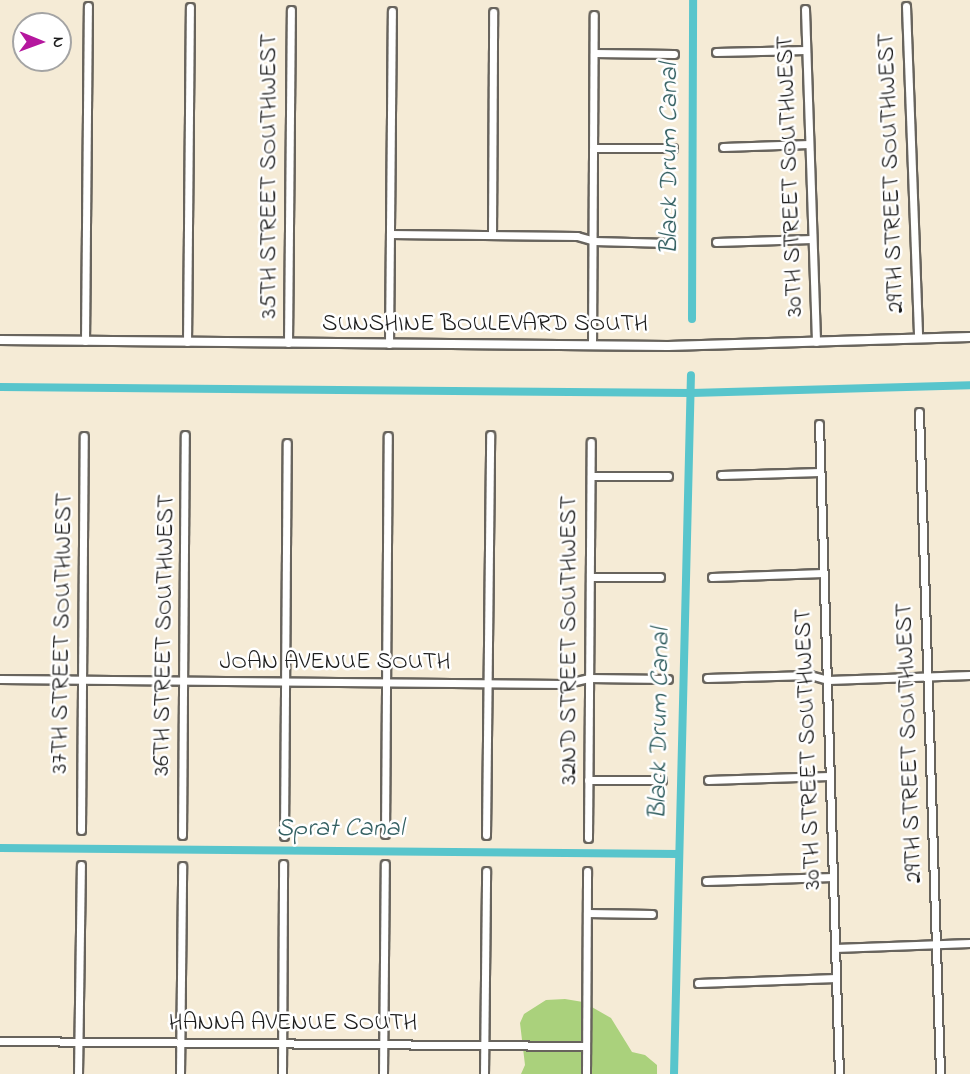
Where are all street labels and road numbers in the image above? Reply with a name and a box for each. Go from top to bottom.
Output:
street label: 29TH STREET SOUTHWEST [873,32,911,314]
street label: 35TH STREET SOUTHWEST [256,34,284,318]
street label: 30TH STREET SOUTHWEST [772,35,810,317]
street label: SUNSHINE BOULEVARD SOUTH [322,311,648,339]
street label: 37TH STREET SOUTHWEST [46,492,80,774]
street label: 36TH STREET SOUTHWEST [148,494,182,776]
street label: 32ND STREET SOUTHWEST [556,495,584,785]
street label: 29TH STREET SOUTHWEST [891,602,929,884]
street label: 30TH STREET SOUTHWEST [790,608,828,890]
street label: JOAN AVENUE SOUTH [219,649,451,677]
street label: HANNA AVENUE SOUTH [169,1010,417,1038]

